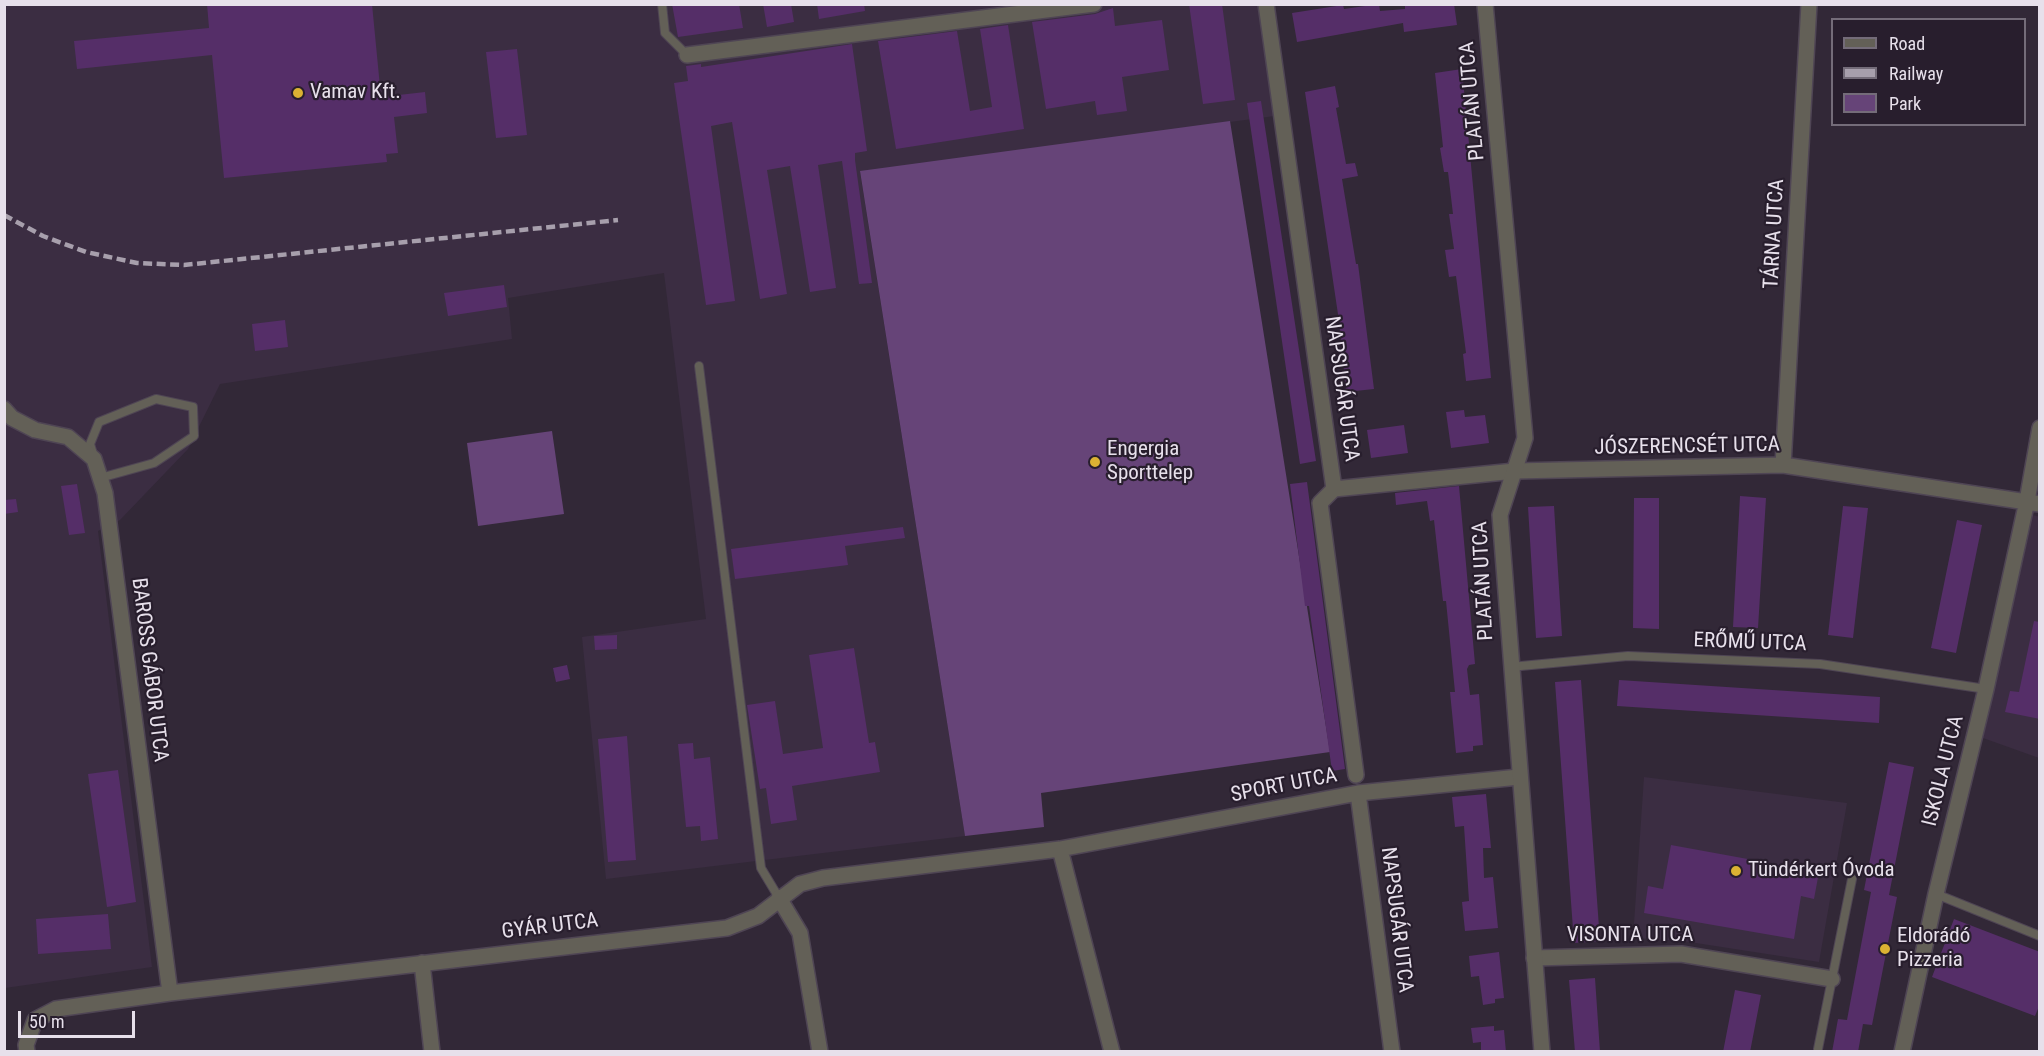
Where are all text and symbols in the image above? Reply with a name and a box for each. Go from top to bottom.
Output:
legend [1831,18,2026,126]
text: Road [1889,33,1925,54]
street label: PLATÁN UTCA [1455,41,1491,161]
text: Railway [1889,63,1943,84]
place label: Vamav Kft. [310,80,401,106]
marker: Vamav Kft. [291,86,305,100]
text: Park [1889,93,1921,114]
street label: TÁRNA UTCA [1760,178,1790,290]
street label: NAPSUGÁR UTCA [1318,315,1364,463]
street label: JÓSZERENCSÉT UTCA [1594,433,1780,461]
place label: Engergia Sporttelep [1107,437,1193,487]
marker: Engergia Sporttelep [1088,455,1102,469]
street label: PLATÁN UTCA [1468,521,1500,641]
street label: BAROSS GÁBOR UTCA [125,577,173,763]
street label: ERŐMŰ UTCA [1693,628,1807,658]
street label: ISKOLA UTCA [1918,713,1970,829]
street label: SPORT UTCA [1229,763,1339,809]
street label: NAPSUGÁR UTCA [1375,846,1417,994]
place label: Tündérkert Óvoda [1748,858,1894,884]
marker: Tündérkert Óvoda [1729,864,1743,878]
street label: GYÁR UTCA [500,909,600,945]
street label: VISONTA UTCA [1567,923,1693,949]
place label: Eldorádó Pizzeria [1897,924,1970,974]
marker: Eldorádó Pizzeria [1878,942,1892,956]
scale bar [21,999,138,1037]
text: 50 m [29,1011,64,1032]

